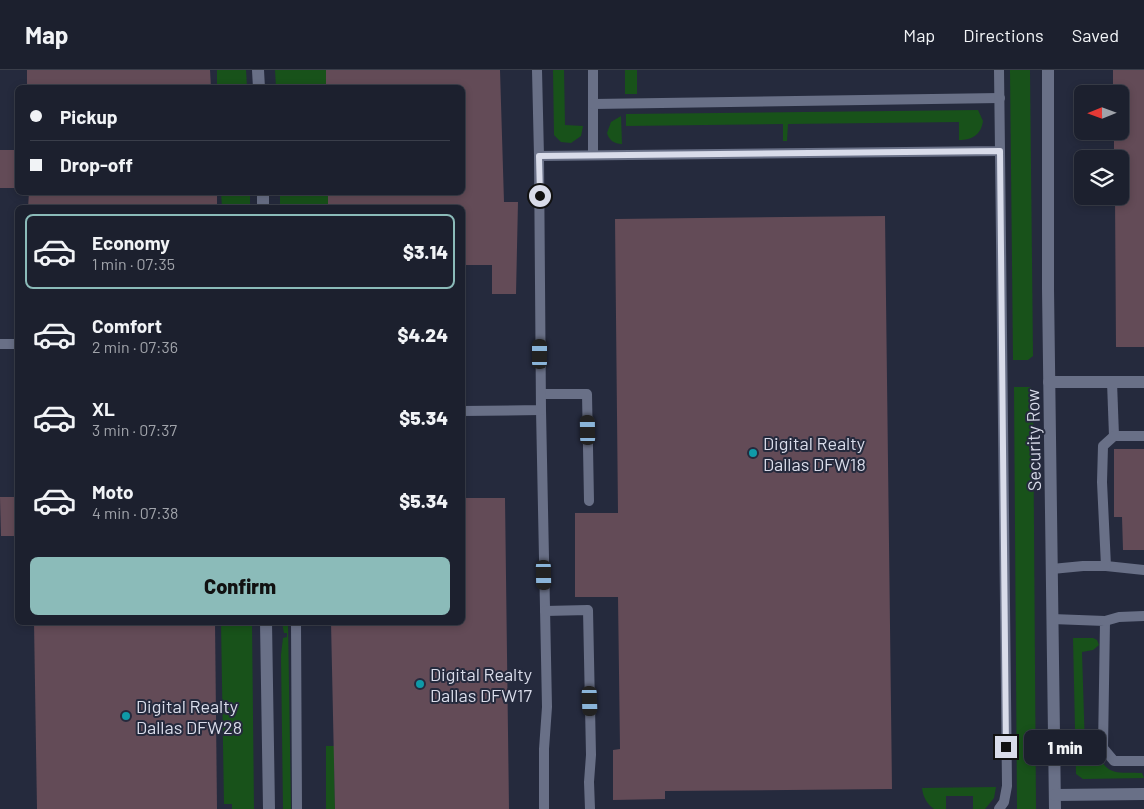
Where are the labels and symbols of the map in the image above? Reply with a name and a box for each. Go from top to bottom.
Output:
north arrow [1074,85,1129,140]
route start [529,185,551,207]
car [532,339,547,369]
street label: Security Row [1021,389,1045,491]
car [580,415,595,445]
place label: Digital Realty Dallas DFW18 [763,432,866,475]
marker: Digital Realty Dallas DFW18 [747,447,759,459]
car [536,560,551,590]
place label: Digital Realty Dallas DFW17 [430,663,532,706]
marker: Digital Realty Dallas DFW17 [414,678,426,690]
car [581,686,598,716]
place label: Digital Realty Dallas DFW28 [136,695,242,738]
marker: Digital Realty Dallas DFW28 [120,710,132,722]
callout: 1 min [1024,730,1106,764]
route end [995,736,1017,758]

